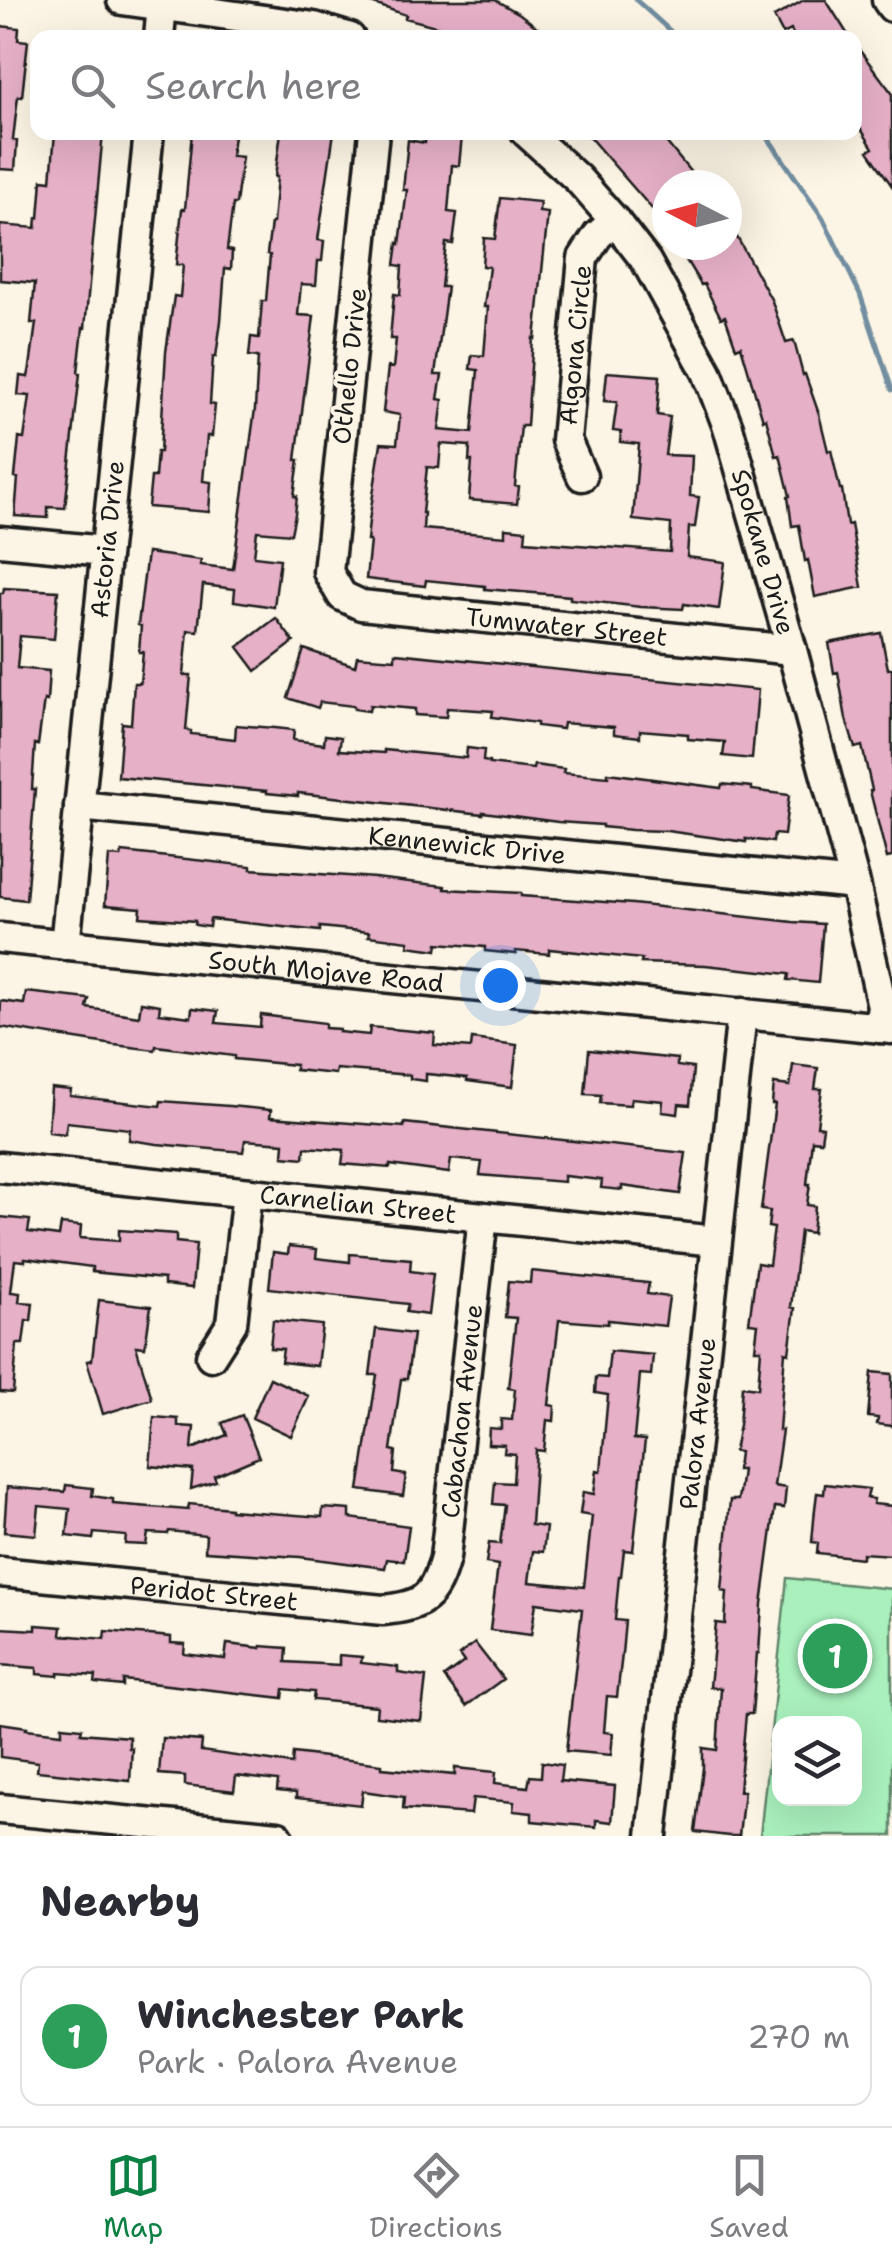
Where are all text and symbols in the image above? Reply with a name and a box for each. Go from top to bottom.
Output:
search box [30,30,862,140]
icon: search [65,58,120,113]
text: Search here [145,60,362,111]
north arrow [652,170,742,260]
street label: Algona Circle [550,263,599,426]
street label: Othello Drive [324,286,374,446]
street label: Astoria Drive [82,459,132,620]
street label: Spokane Drive [724,465,804,639]
street label: Tumwater Street [464,599,669,654]
street label: Kennewick Drive [367,818,567,872]
street label: South Mojave Road [207,942,446,1000]
your location [475,960,526,1011]
street label: Carnelian Street [258,1177,458,1231]
street label: Cabachon Avenue [433,1302,490,1520]
street label: Palora Avenue [671,1336,723,1511]
street label: Peridot Street [128,1568,299,1618]
pin: 1 [802,1618,868,1694]
map controls [772,1716,862,1806]
button: layers [772,1716,862,1806]
text: Nearby [40,1873,200,1929]
text: Winchester Park [137,1989,465,2040]
text: 1 [67,2015,82,2058]
text: 270 m [747,2015,850,2058]
text: Park · Palora Avenue [137,2040,458,2083]
tab: Map [103,2148,163,2246]
tab: Directions [370,2148,503,2246]
tab: Saved [709,2148,789,2246]

